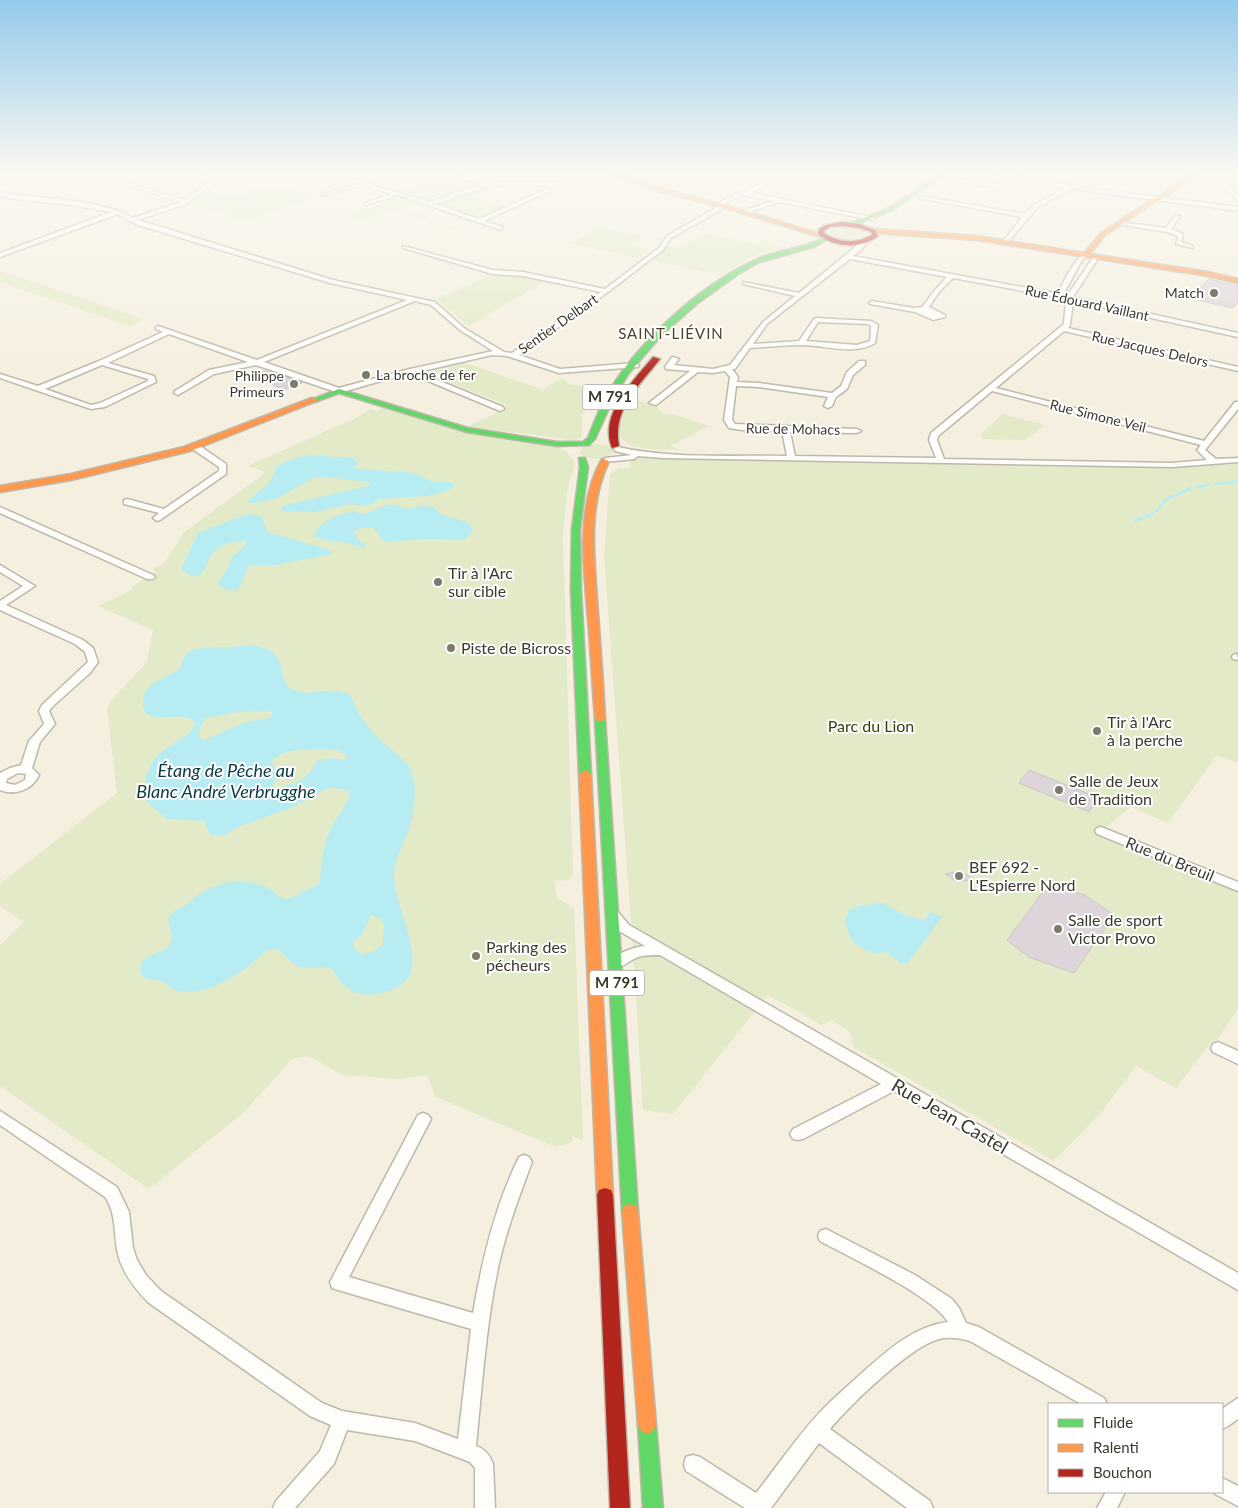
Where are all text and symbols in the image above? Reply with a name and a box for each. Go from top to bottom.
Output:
street label: Rue Édouard Vaillant [1024,281,1151,324]
place label: Match [1165,284,1204,301]
marker: Match [1208,287,1220,299]
street label: Sentier Delbart [515,290,601,357]
district label: SAINT-LIÉVIN [618,324,724,342]
street label: Rue Jacques Delors [1090,327,1210,370]
place label: La broche de fer [376,366,476,383]
place label: Philippe Primeurs [229,367,284,400]
marker: La broche de fer [360,369,372,381]
marker: Philippe Primeurs [288,378,300,390]
road number: M 791 [582,384,638,410]
street label: Rue Simone Veil [1048,395,1148,436]
street label: Rue de Mohacs [746,419,840,438]
place label: Tir à l'Arc sur cible [448,563,513,600]
marker: Tir à l'Arc sur cible [432,576,444,588]
place label: Piste de Bicross [461,638,571,657]
marker: Piste de Bicross [445,642,457,654]
place label: Tir à l'Arc à la perche [1107,712,1183,749]
park label: Parc du Lion [828,716,914,735]
marker: Tir à l'Arc à la perche [1091,725,1103,737]
water label: Étang de Pêche au Blanc André Verbrugghe [136,759,316,802]
place label: Salle de Jeux de Tradition [1069,771,1158,808]
marker: Salle de Jeux de Tradition [1053,784,1065,796]
street label: Rue du Breuil [1123,832,1217,885]
place label: BEF 692 - L'Espierre Nord [969,857,1076,894]
marker: BEF 692 - L'Espierre Nord [953,870,965,882]
place label: Salle de sport Victor Provo [1068,910,1163,947]
marker: Salle de sport Victor Provo [1052,923,1064,935]
place label: Parking des pécheurs [486,937,567,974]
marker: Parking des pécheurs [470,950,482,962]
road number: M 791 [590,970,644,996]
street label: Rue Jean Castel [888,1073,1013,1158]
legend [1048,1403,1223,1493]
text: Fluide [1093,1413,1133,1431]
text: Ralenti [1093,1438,1139,1456]
text: Bouchon [1093,1463,1152,1481]

